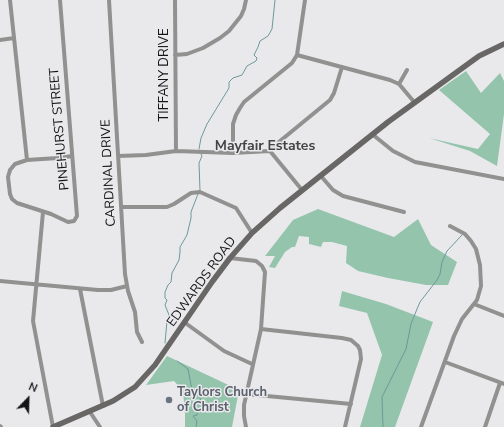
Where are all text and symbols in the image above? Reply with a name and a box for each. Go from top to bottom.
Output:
street label: TIFFANY DRIVE [157,28,173,122]
street label: PINEHURST STREET [47,67,73,191]
street label: CARDINAL DRIVE [98,119,120,227]
district label: Mayfair Estates [215,139,315,155]
street label: EDWARDS ROAD [164,234,240,330]
north arrow [8,379,48,419]
text: N [26,379,40,396]
place label: Taylors Church of Christ [177,385,267,416]
marker: Taylors Church of Christ [164,395,174,405]

